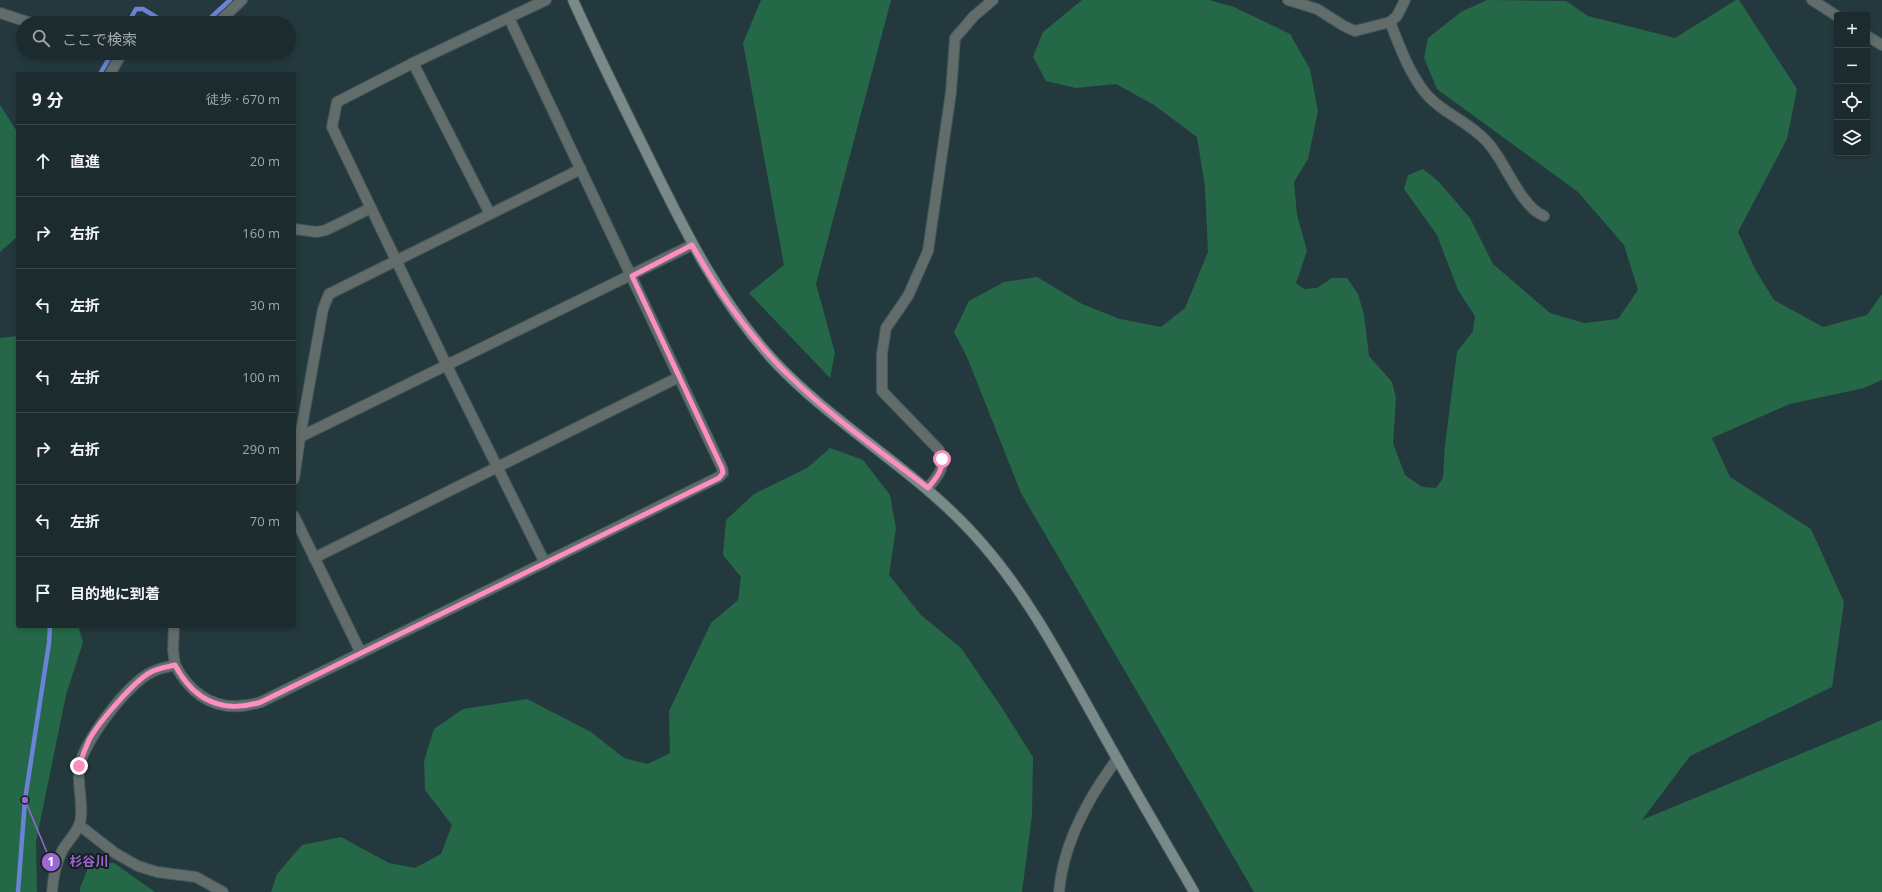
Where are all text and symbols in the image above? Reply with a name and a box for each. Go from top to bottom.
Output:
map controls [1834,12,1870,156]
button: + [1834,12,1870,48]
search box [16,16,296,60]
icon: search [30,27,52,49]
text: ここで検索 [62,29,137,49]
button: − [1834,48,1870,84]
button: locate [1834,84,1870,120]
text: 9 分 [32,88,63,111]
text: 徒歩 · 670 m [206,90,280,108]
button: layers [1834,120,1870,156]
icon: ahead [32,150,54,172]
text: 直進 [70,151,100,171]
text: 20 m [250,152,280,170]
icon: right [32,222,54,244]
text: 右折 [70,223,100,243]
text: 160 m [242,224,280,242]
icon: left [32,294,54,316]
text: 左折 [70,295,100,315]
text: 30 m [250,296,280,314]
icon: left [32,366,54,388]
text: 左折 [70,367,100,387]
text: 100 m [242,368,280,386]
icon: right [32,438,54,460]
text: 右折 [70,439,100,459]
text: 290 m [242,440,280,458]
route start [933,450,951,468]
icon: left [32,510,54,532]
text: 左折 [70,511,100,531]
text: 70 m [250,512,280,530]
icon: arrive [32,582,54,604]
text: 目的地に到着 [70,583,160,603]
route end [70,757,88,775]
callout: 杉谷川 [41,849,116,874]
text: 杉谷川 [69,852,109,870]
text: 1 [48,853,54,870]

